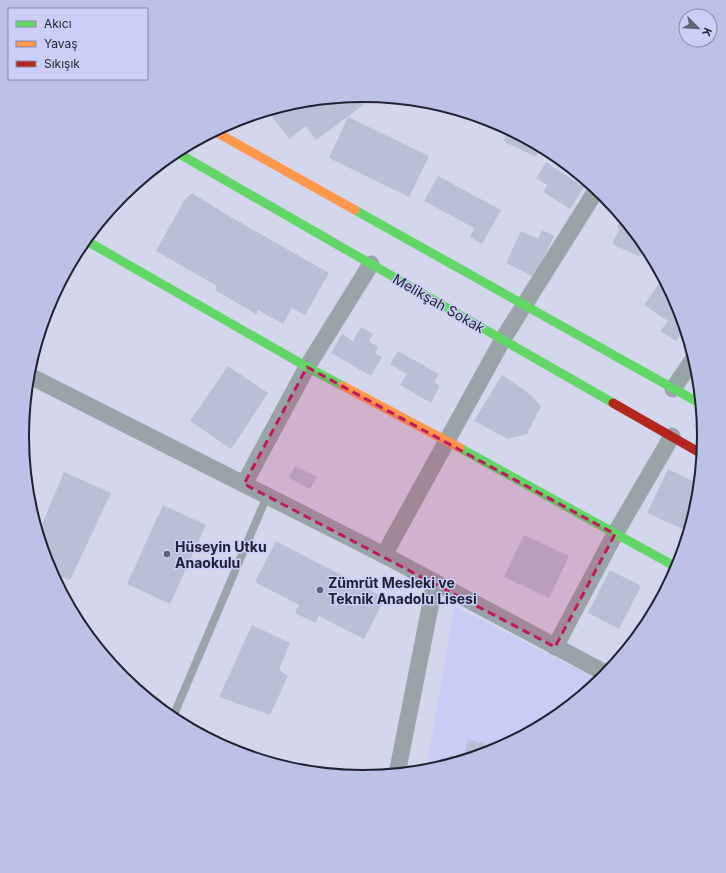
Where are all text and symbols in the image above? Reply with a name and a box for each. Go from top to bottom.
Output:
legend [8,8,148,80]
north arrow [678,8,718,48]
text: Akıcı [44,16,72,31]
text: K [699,26,715,39]
text: Yavaş [44,36,78,51]
text: Sıkışık [44,56,80,71]
street label: Melikşah Sokak [390,270,488,336]
place label: Hüseyin Utku Anaokulu [175,538,267,571]
marker: Hüseyin Utku Anaokulu [162,549,172,559]
place label: Zümrüt Mesleki ve Teknik Anadolu Lisesi [328,574,477,607]
marker: Zümrüt Mesleki ve Teknik Anadolu Lisesi [315,585,325,595]

